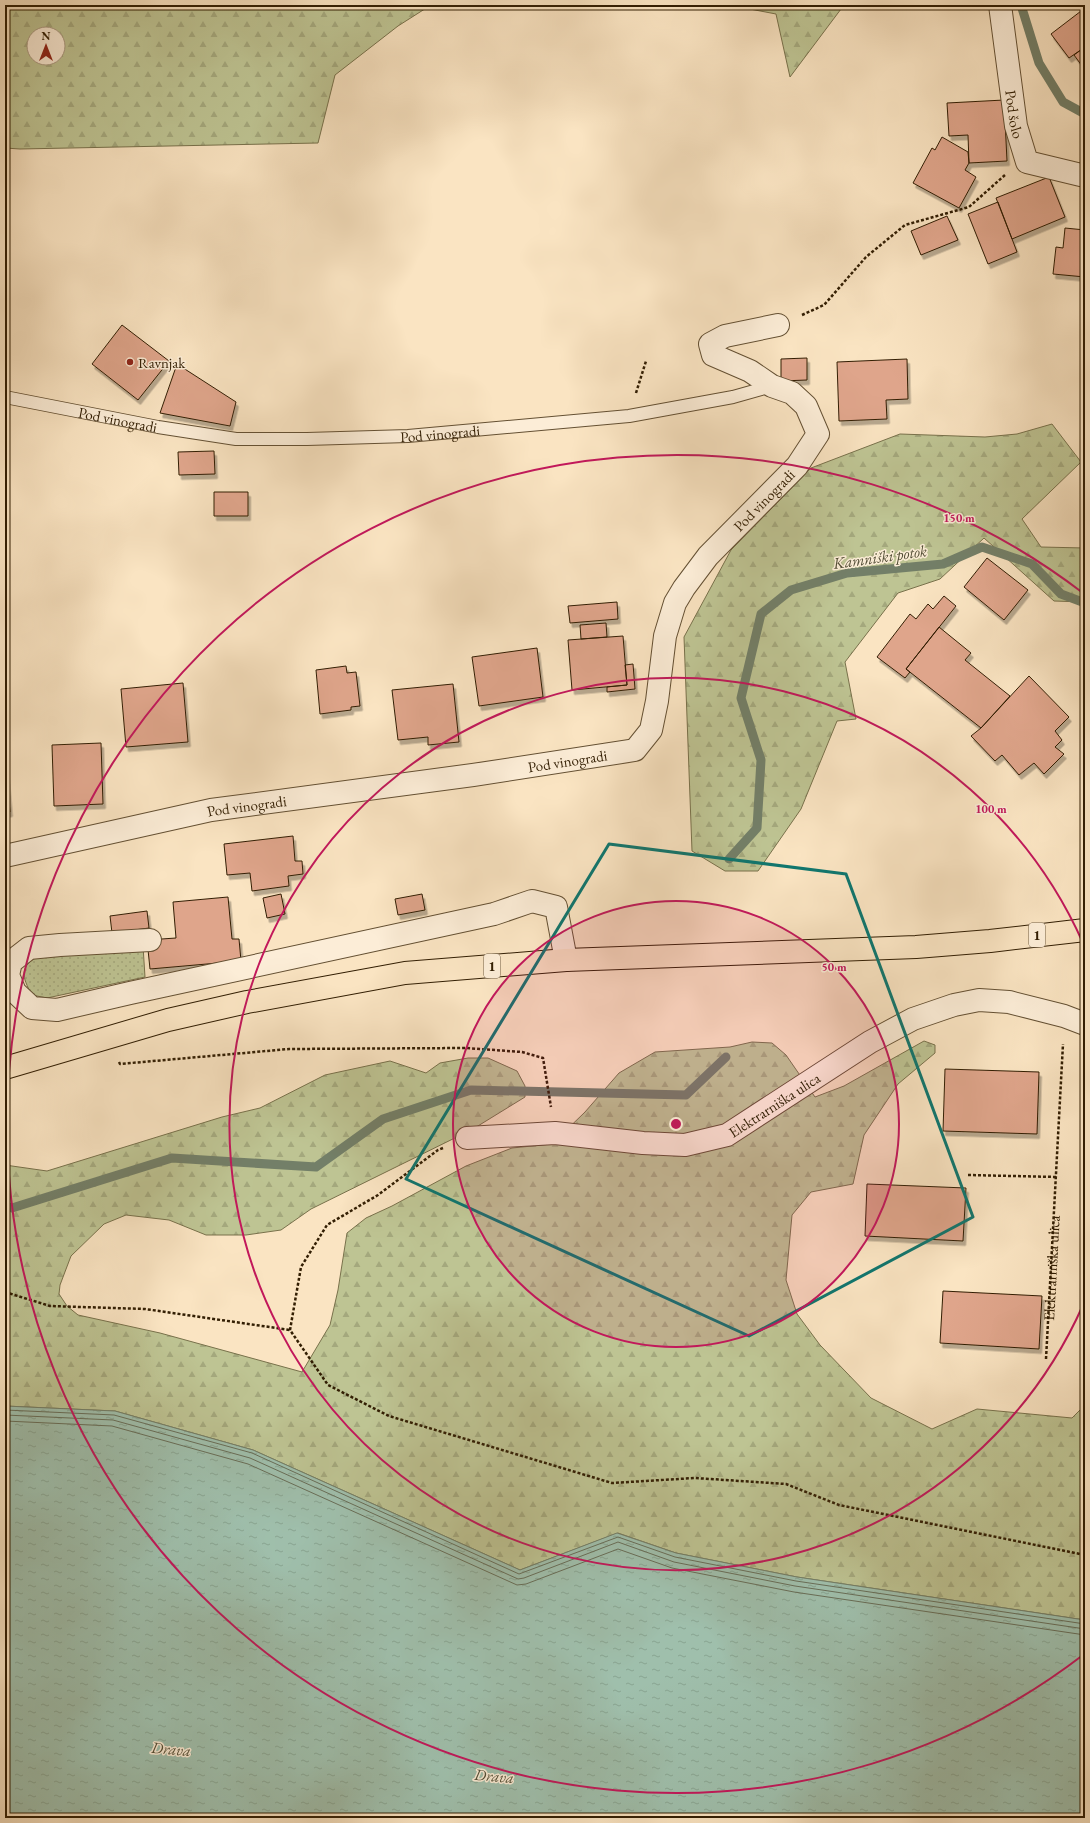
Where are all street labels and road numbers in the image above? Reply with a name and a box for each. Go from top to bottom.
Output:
street label: Pod šolo [1002,89,1029,141]
street label: Pod vinogradi [77,402,159,436]
street label: Pod vinogradi [400,420,481,446]
street label: Pod vinogradi [729,464,799,535]
street label: Pod vinogradi [526,745,609,776]
street label: Pod vinogradi [205,790,288,820]
road number: 1 [1029,923,1045,947]
road number: 1 [484,954,500,978]
street label: Elektrarniška ulica [725,1068,823,1141]
street label: Elektrarniška ulica [1039,1215,1063,1321]

